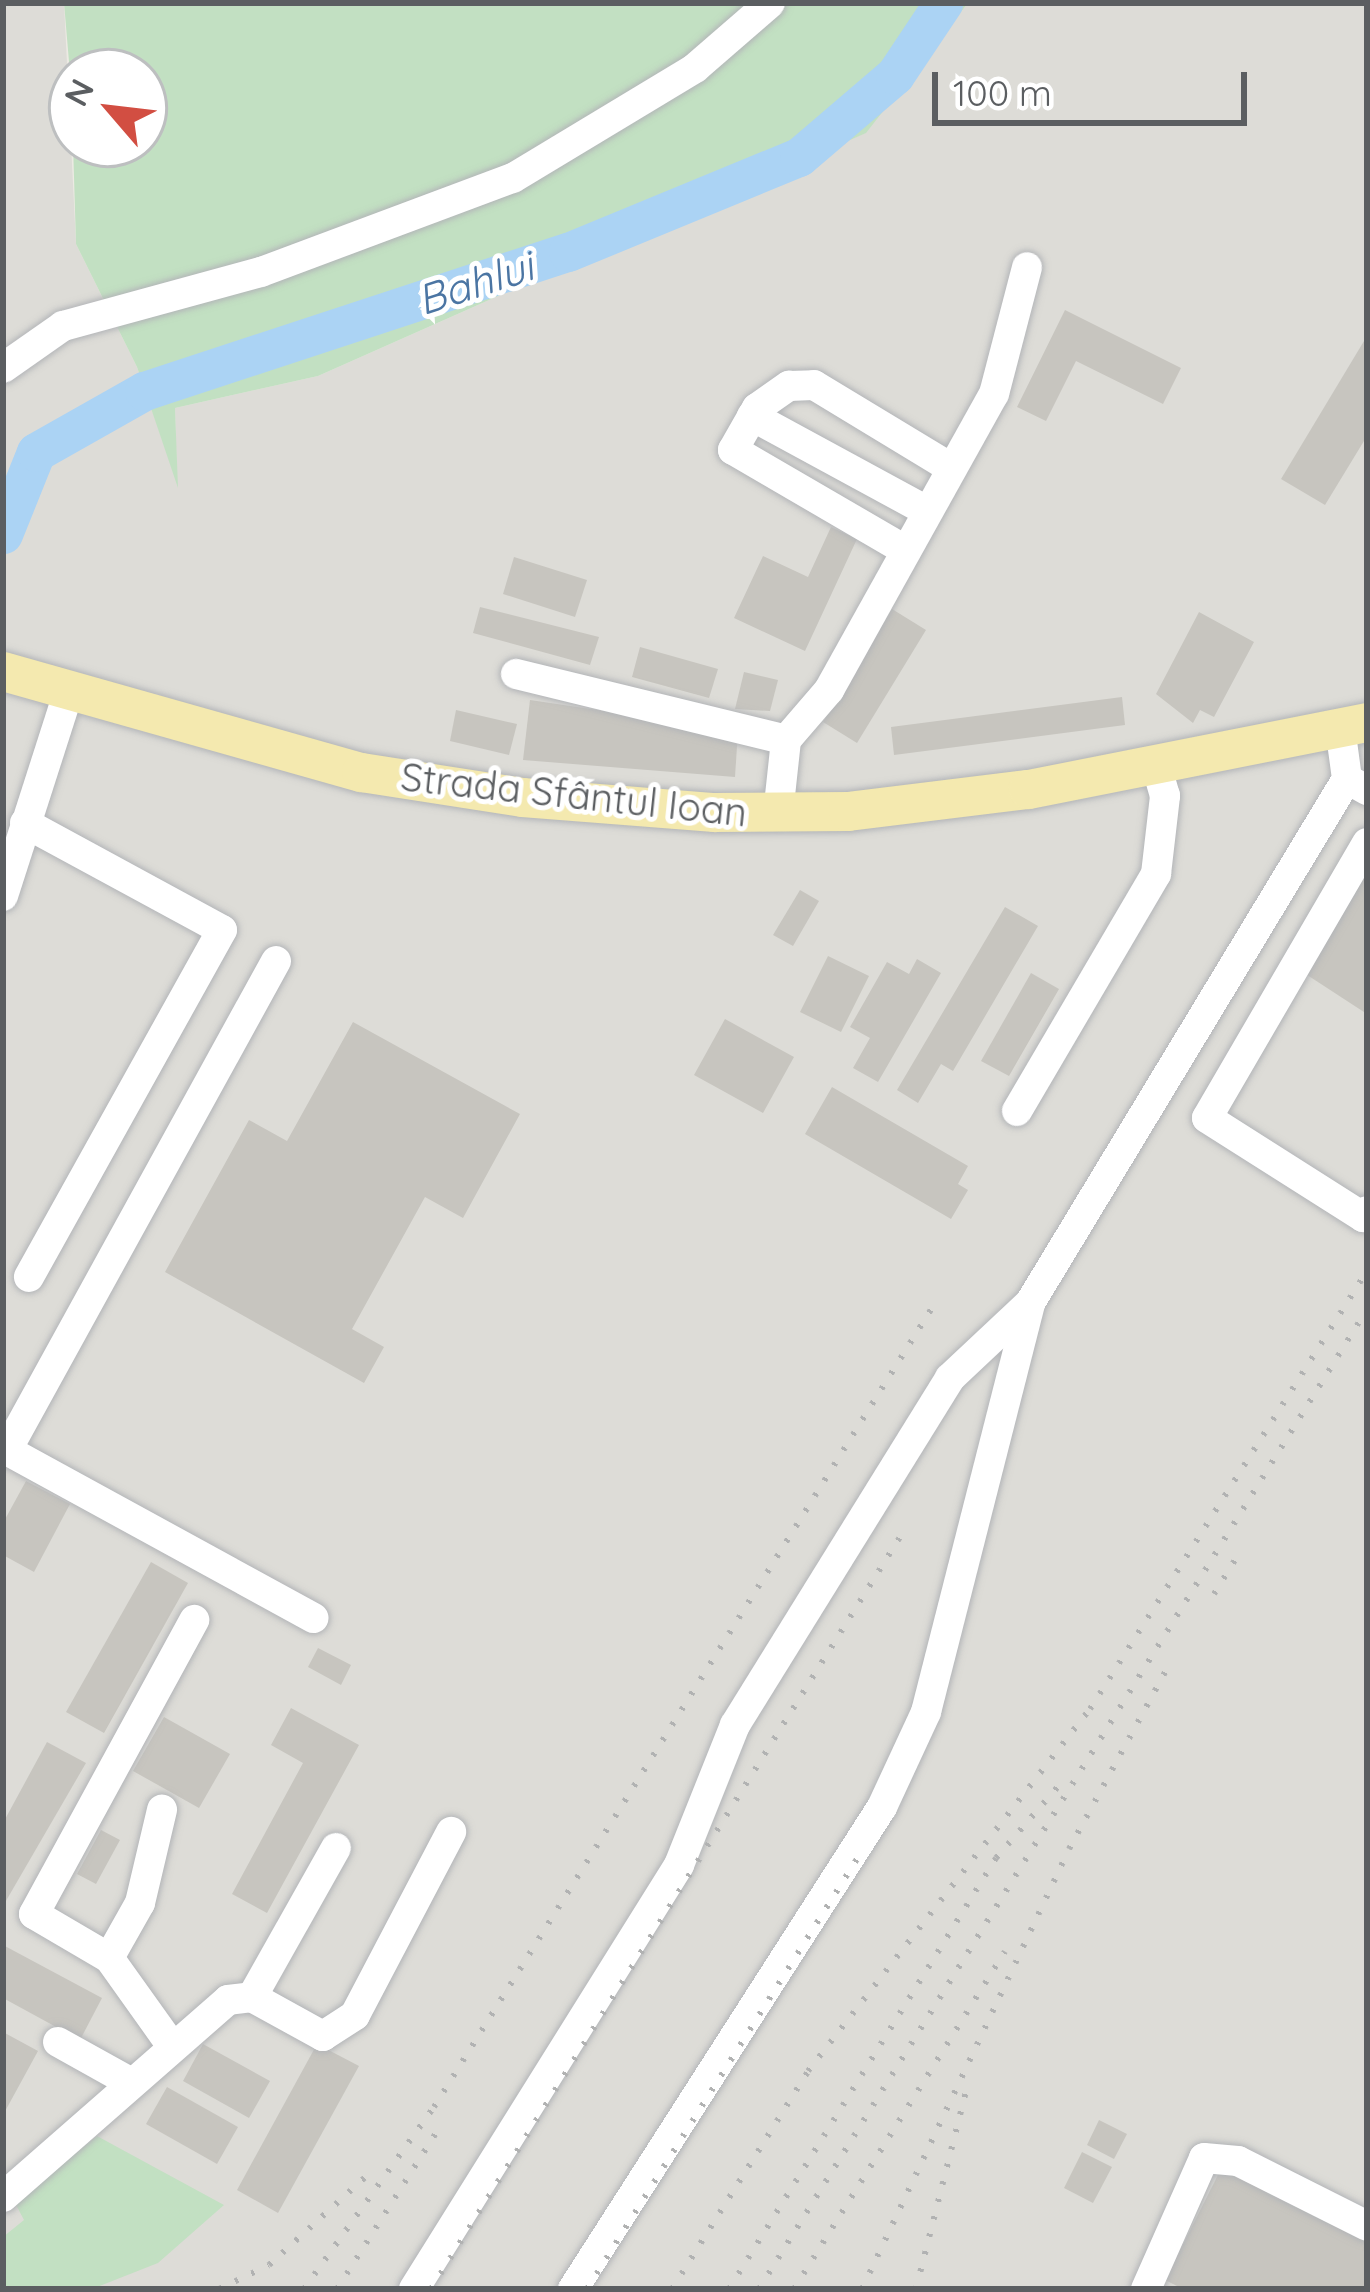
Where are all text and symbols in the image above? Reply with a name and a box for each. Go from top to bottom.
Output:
north arrow [48,48,168,168]
scale bar [938,48,1253,122]
text: 100 m [953,70,1052,115]
text: N [55,72,102,113]
water label: Bahlui [411,241,539,325]
street label: Strada Sfântul Ioan [399,754,749,836]

